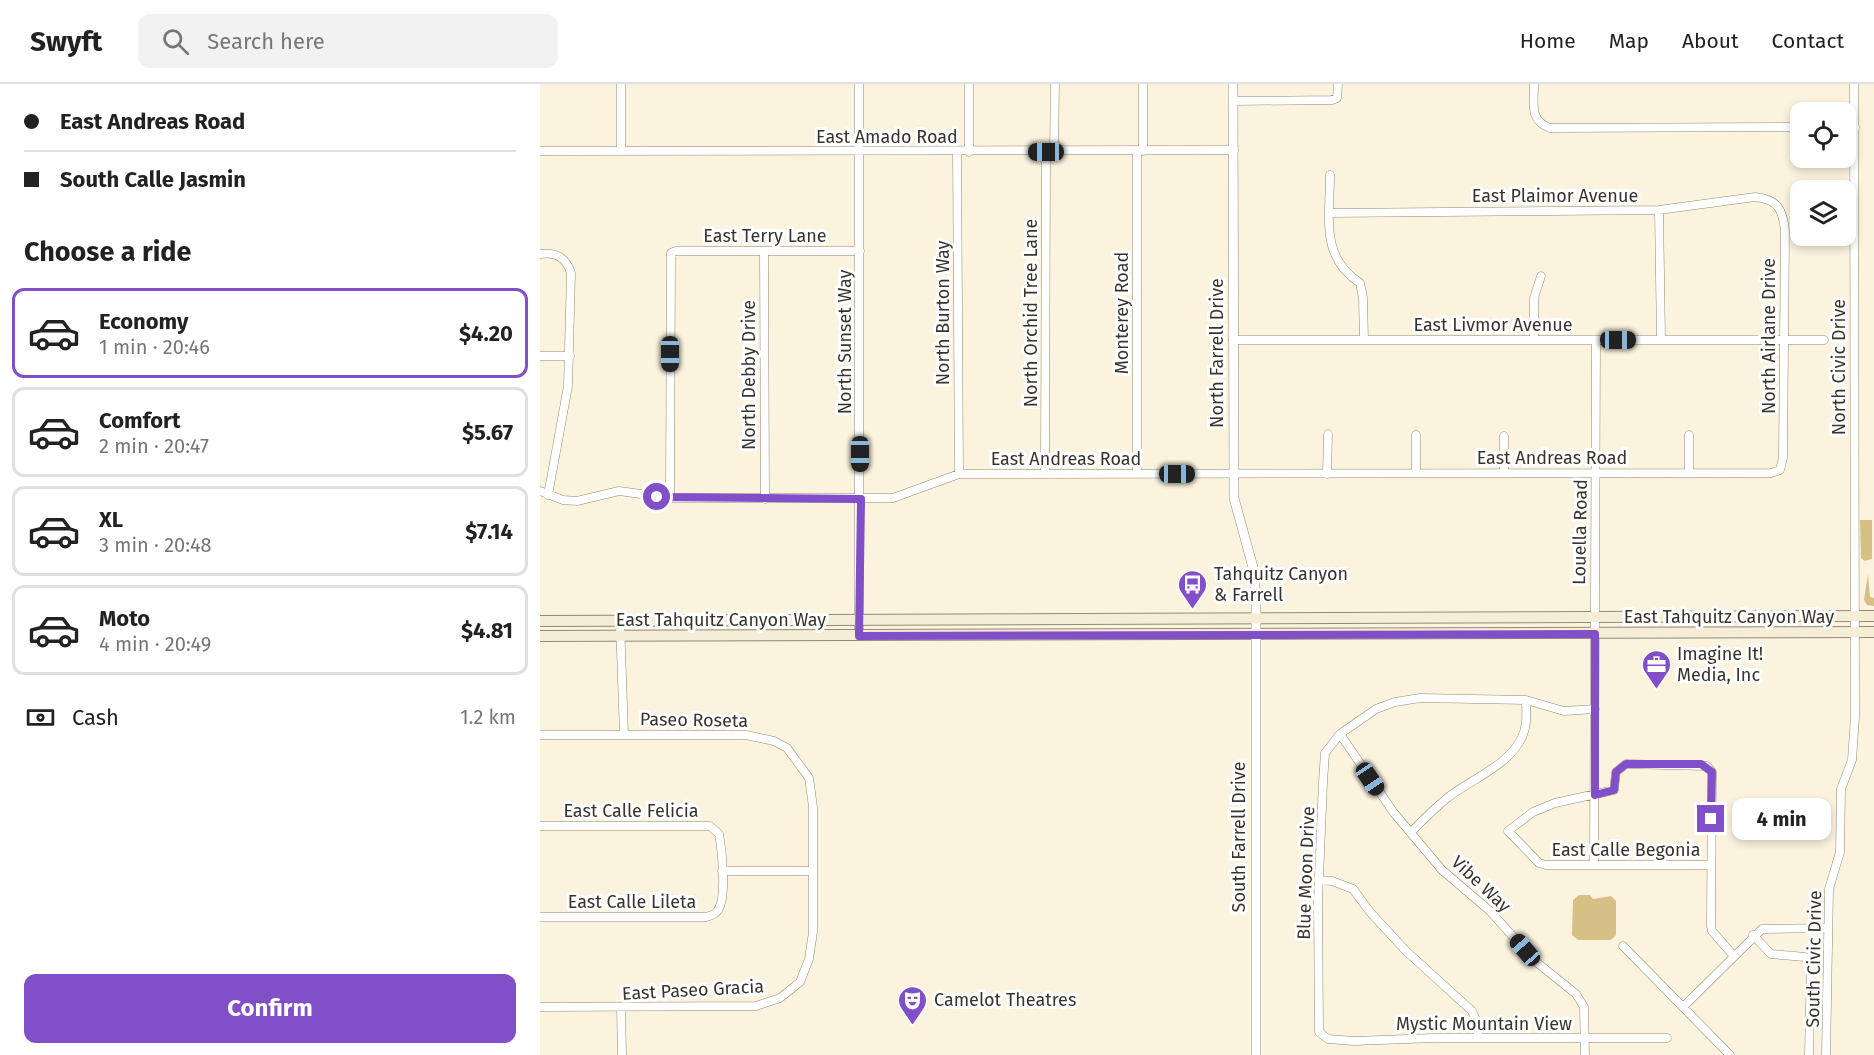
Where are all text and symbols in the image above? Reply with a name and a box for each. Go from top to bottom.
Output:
search box [138,14,558,68]
text: Swyft [30,25,102,58]
icon: search [159,25,192,58]
text: Search here [207,28,325,55]
text: Home [1520,28,1576,54]
text: Map [1609,28,1649,54]
text: About [1682,28,1739,54]
text: Contact [1772,28,1844,54]
map controls [1790,102,1856,246]
button: locate [1790,102,1856,168]
text: East Andreas Road [60,108,245,135]
street label: East Amado Road [816,126,958,148]
car [1028,143,1064,161]
text: South Calle Jasmin [60,166,246,193]
button: layers [1790,180,1856,246]
street label: East Plaimor Avenue [1472,185,1638,207]
street label: North Orchid Tree Lane [1020,219,1042,407]
street label: East Terry Lane [703,225,827,247]
text: Choose a ride [24,236,191,268]
street label: North Burton Way [932,241,954,385]
street label: Monterey Road [1111,252,1133,374]
street label: North Airlane Drive [1758,258,1780,414]
street label: North Sunset Way [834,270,856,414]
street label: North Farrell Drive [1206,278,1228,428]
street label: North Civic Drive [1828,299,1850,435]
street label: North Debby Drive [738,300,760,450]
icon: car [27,306,81,360]
text: Economy [99,308,188,335]
street label: East Livmor Avenue [1414,314,1573,336]
text: $4.20 [459,320,513,347]
car [1600,331,1636,349]
text: 1 min · 20:46 [99,335,210,359]
car [661,336,679,372]
icon: car [27,405,81,459]
text: Comfort [99,407,180,434]
text: $5.67 [462,419,513,446]
text: 2 min · 20:47 [99,434,209,458]
car [851,436,869,472]
street label: East Andreas Road [1477,447,1627,469]
street label: East Andreas Road [991,448,1141,470]
car [1159,465,1195,483]
street label: Louella Road [1568,479,1592,585]
route start [643,483,670,510]
icon: car [27,504,81,558]
text: XL [99,506,123,533]
text: $7.14 [465,518,513,545]
text: 3 min · 20:48 [99,533,212,557]
place label: Tahquitz Canyon & Farrell [1214,563,1348,606]
bus stop icon: Tahquitz Canyon & Farrell [1177,568,1209,610]
icon: car [27,603,81,657]
text: Moto [99,605,150,632]
street label: East Tahquitz Canyon Way [1624,606,1834,628]
street label: East Tahquitz Canyon Way [616,609,826,631]
text: $4.81 [461,617,513,644]
text: 4 min · 20:49 [99,632,211,656]
place label: Imagine It! Media, Inc [1677,643,1763,686]
office icon: Imagine It! Media, Inc [1640,648,1672,690]
icon: cash [24,701,57,734]
text: Cash [72,704,119,731]
text: 1.2 km [460,705,516,729]
street label: Paseo Roseta [640,708,748,732]
car [1352,759,1388,799]
street label: South Farrell Drive [1228,762,1250,912]
callout: 4 min [1732,798,1831,840]
street label: East Calle Felicia [563,800,699,822]
route end [1697,805,1724,832]
street label: Blue Moon Drive [1293,806,1319,940]
text: 4 min [1756,807,1807,831]
street label: East Calle Begonia [1551,839,1701,861]
street label: Vibe Way [1447,851,1515,917]
street label: South Civic Drive [1802,890,1826,1028]
street label: East Calle Lileta [568,891,696,913]
car [1506,931,1544,969]
button: Confirm [24,974,516,1043]
street label: East Paseo Gracia [621,975,765,1005]
theatre icon: Camelot Theatres [897,984,929,1026]
place label: Camelot Theatres [934,989,1076,1011]
street label: Mystic Mountain View [1396,1013,1572,1035]

